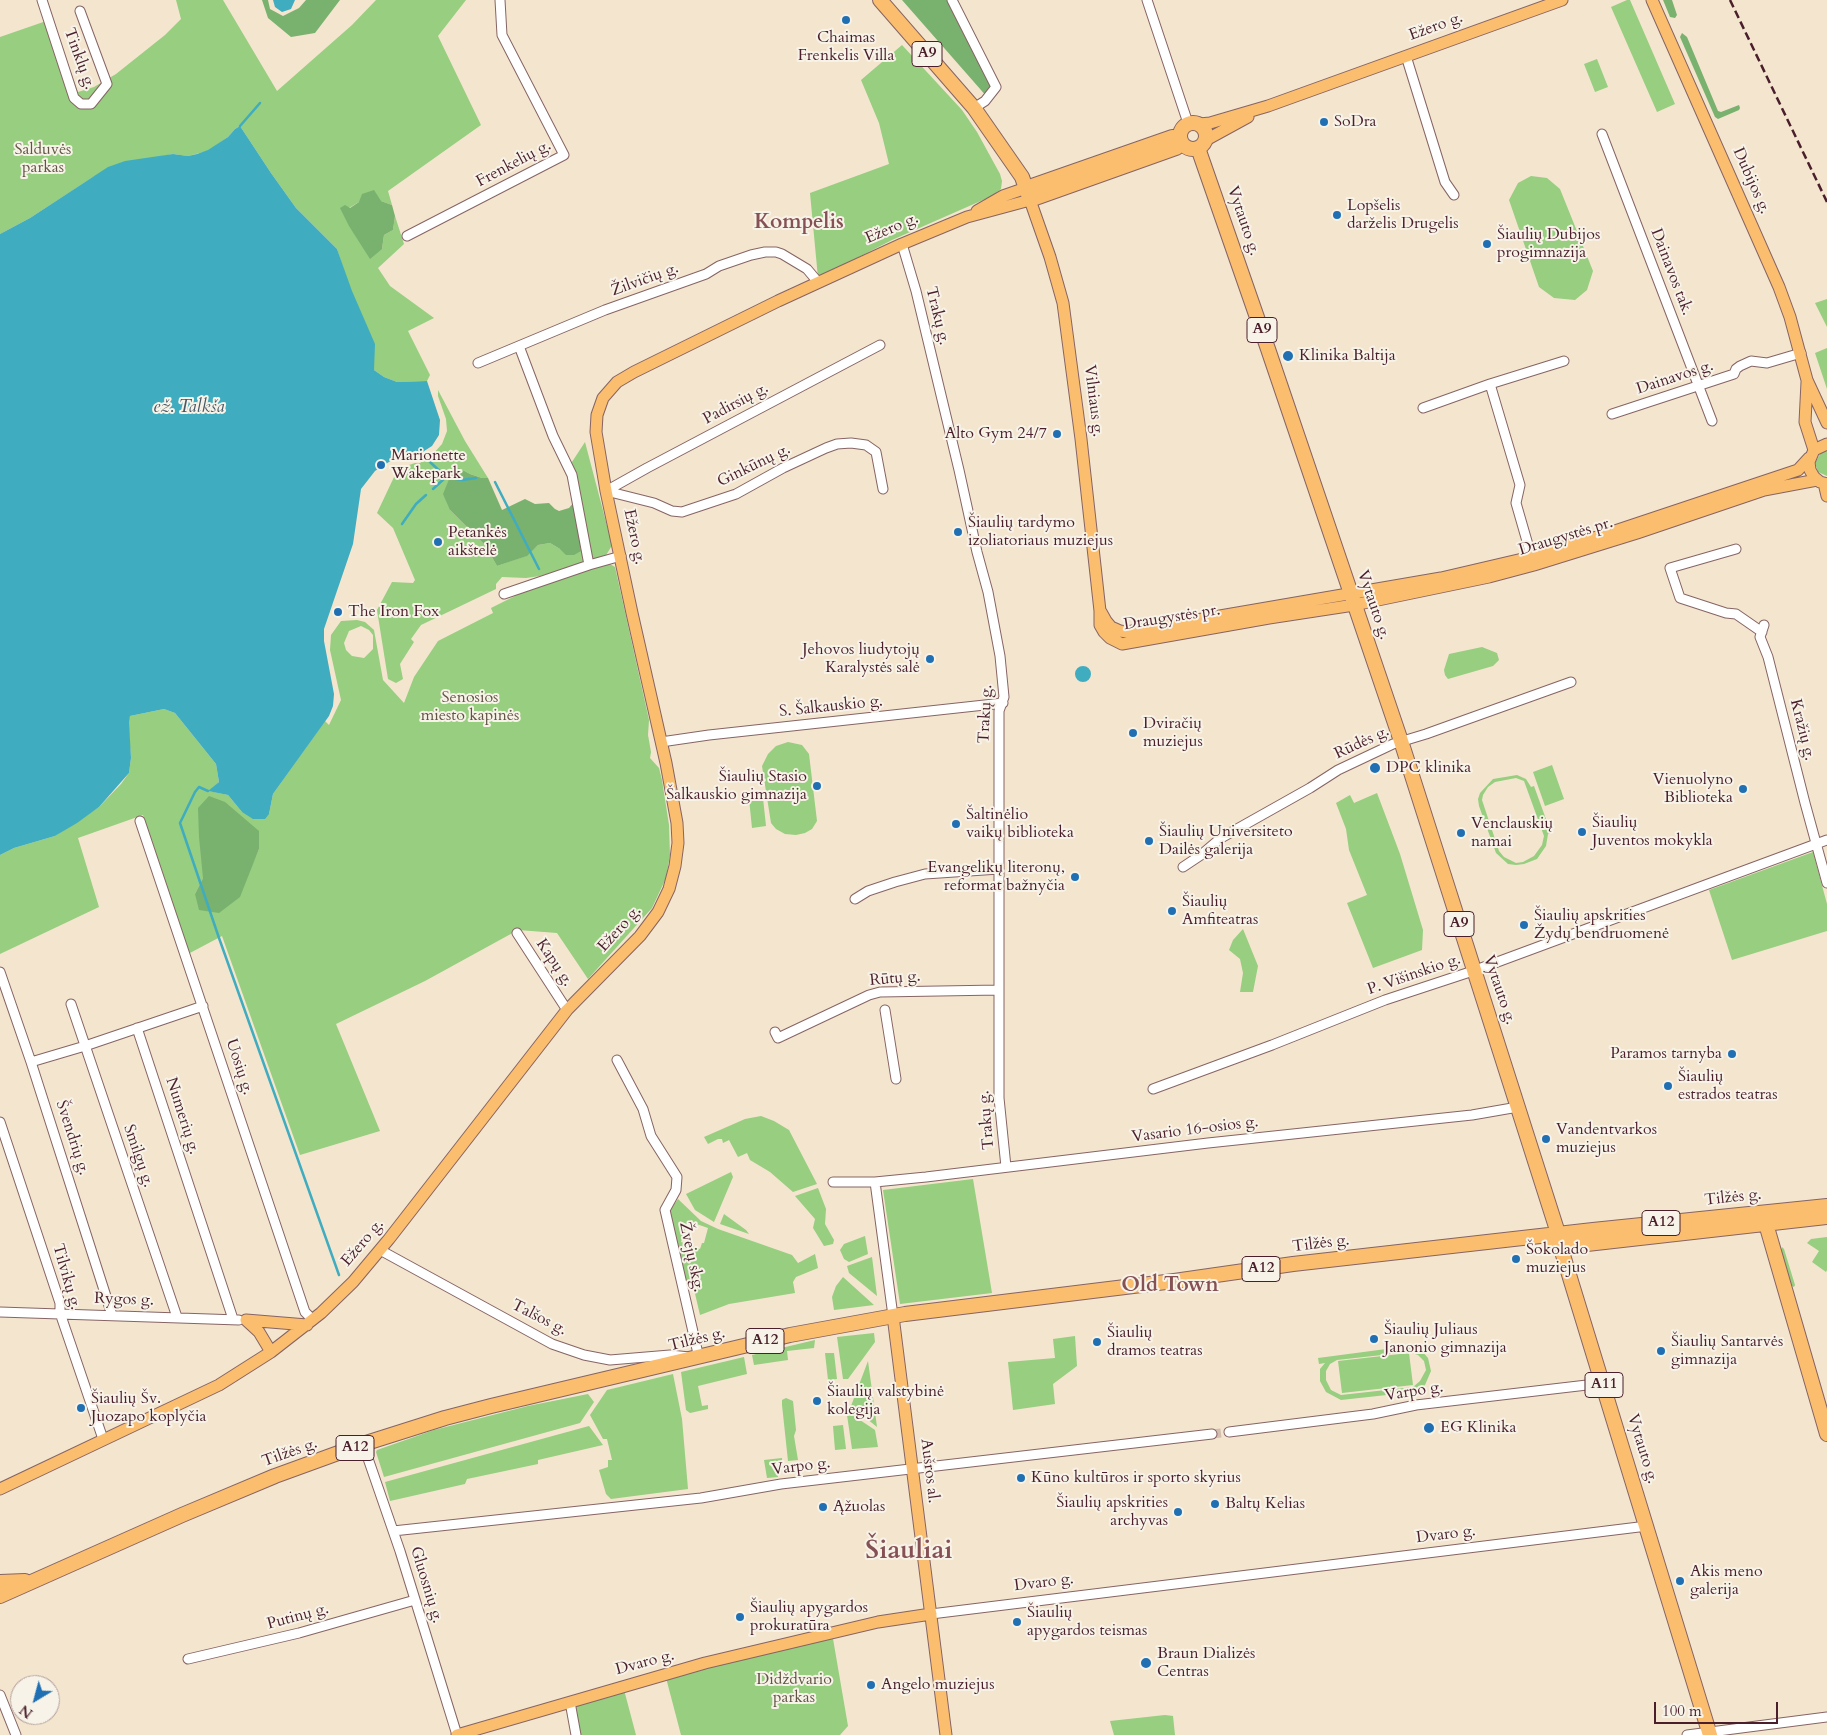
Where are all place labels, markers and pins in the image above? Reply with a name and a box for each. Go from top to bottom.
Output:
marker: Chaimas Frenkelis Villa [840,14,852,26]
place label: Chaimas Frenkelis Villa [798,28,894,66]
place label: SoDra [1334,112,1376,132]
marker: SoDra [1318,116,1330,128]
place label: Lopšelis darželis Drugelis [1347,196,1459,234]
marker: Lopšelis darželis Drugelis [1331,209,1343,221]
place label: Šiaulių Dubijos progimnazija [1497,225,1600,263]
marker: Šiaulių Dubijos progimnazija [1481,238,1493,250]
place label: Klinika Baltija [1299,346,1396,366]
marker: Klinika Baltija [1281,349,1295,363]
place label: Alto Gym 24/7 [945,424,1047,444]
marker: Alto Gym 24/7 [1051,428,1063,440]
place label: Marionette Wakepark [391,446,466,484]
marker: Marionette Wakepark [375,459,387,471]
place label: Šiaulių tardymo izoliatoriaus muziejus [968,513,1113,551]
place label: Petankės aikštelė [448,523,507,561]
marker: Šiaulių tardymo izoliatoriaus muziejus [952,526,964,538]
marker: Petankės aikštelė [432,536,444,548]
place label: The Iron Fox [348,602,439,622]
marker: The Iron Fox [332,606,344,618]
place label: Jehovos liudytojų Karalystės salė [802,640,920,678]
marker: Jehovos liudytojų Karalystės salė [924,653,936,665]
place label: Dviračių muziejus [1143,714,1203,752]
marker: Dviračių muziejus [1127,727,1139,739]
place label: DPC klinika [1386,758,1471,778]
marker: DPC klinika [1368,761,1382,775]
place label: Šiaulių Stasio Šalkauskio gimnazija [666,767,807,805]
place label: Vienuolyno Biblioteka [1653,770,1733,808]
marker: Šiaulių Stasio Šalkauskio gimnazija [811,780,823,792]
marker: Vienuolyno Biblioteka [1737,783,1749,795]
place label: Šaltinėlio vaikų biblioteka [966,805,1074,843]
place label: Šiaulių Juventos mokykla [1592,813,1713,851]
place label: Venclauskių namai [1471,814,1553,852]
marker: Šaltinėlio vaikų biblioteka [950,818,962,830]
place label: Šiaulių Universiteto Dailės galerija [1159,822,1293,860]
marker: Šiaulių Juventos mokykla [1576,826,1588,838]
marker: Venclauskių namai [1455,827,1467,839]
marker: Šiaulių Universiteto Dailės galerija [1143,835,1155,847]
place label: Evangelikų literonų, reformat bažnyčia [927,858,1065,896]
marker: Evangelikų literonų, reformat bažnyčia [1069,871,1081,883]
place label: Šiaulių Amfiteatras [1182,892,1258,930]
marker: Šiaulių Amfiteatras [1166,905,1178,917]
place label: Šiaulių apskrities Žydų bendruomenė [1534,906,1669,944]
marker: Šiaulių apskrities Žydų bendruomenė [1518,919,1530,931]
place label: Paramos tarnyba [1610,1044,1722,1064]
marker: Paramos tarnyba [1726,1048,1738,1060]
place label: Šiaulių estrados teatras [1678,1067,1778,1105]
marker: Šiaulių estrados teatras [1662,1080,1674,1092]
place label: Vandentvarkos muziejus [1556,1120,1657,1158]
marker: Vandentvarkos muziejus [1540,1133,1552,1145]
place label: Šokolado muziejus [1526,1240,1588,1278]
marker: Šokolado muziejus [1510,1253,1522,1265]
place label: Šiaulių Juliaus Janonio gimnazija [1384,1320,1507,1358]
place label: Šiaulių dramos teatras [1107,1323,1202,1361]
place label: Šiaulių Santarvės gimnazija [1671,1332,1783,1370]
marker: Šiaulių Juliaus Janonio gimnazija [1368,1333,1380,1345]
marker: Šiaulių dramos teatras [1091,1336,1103,1348]
marker: Šiaulių Santarvės gimnazija [1655,1345,1667,1357]
place label: Šiaulių valstybinė kolegija [827,1382,944,1420]
place label: Šiaulių Šv. Juozapo koplyčia [91,1389,206,1427]
marker: Šiaulių valstybinė kolegija [811,1395,823,1407]
marker: Šiaulių Šv. Juozapo koplyčia [75,1402,87,1414]
place label: EG Klinika [1440,1418,1516,1438]
marker: EG Klinika [1422,1421,1436,1435]
place label: Kūno kultūros ir sporto skyrius [1031,1468,1241,1488]
marker: Kūno kultūros ir sporto skyrius [1015,1472,1027,1484]
place label: Šiaulių apskrities archyvas [1056,1493,1168,1531]
place label: Baltų Kelias [1225,1494,1305,1514]
place label: Ąžuolas [833,1497,885,1517]
marker: Baltų Kelias [1209,1498,1221,1510]
marker: Ąžuolas [817,1501,829,1513]
marker: Šiaulių apskrities archyvas [1172,1506,1184,1518]
place label: Akis meno galerija [1690,1562,1763,1600]
marker: Akis meno galerija [1674,1575,1686,1587]
place label: Šiaulių apygardos prokuratūra [750,1598,868,1636]
place label: Šiaulių apygardos teismas [1027,1603,1147,1641]
marker: Šiaulių apygardos prokuratūra [734,1611,746,1623]
marker: Šiaulių apygardos teismas [1011,1616,1023,1628]
place label: Braun Dializės Centras [1157,1644,1255,1682]
marker: Braun Dializės Centras [1139,1656,1153,1670]
place label: Angelo muziejus [881,1675,995,1695]
marker: Angelo muziejus [865,1679,877,1691]

